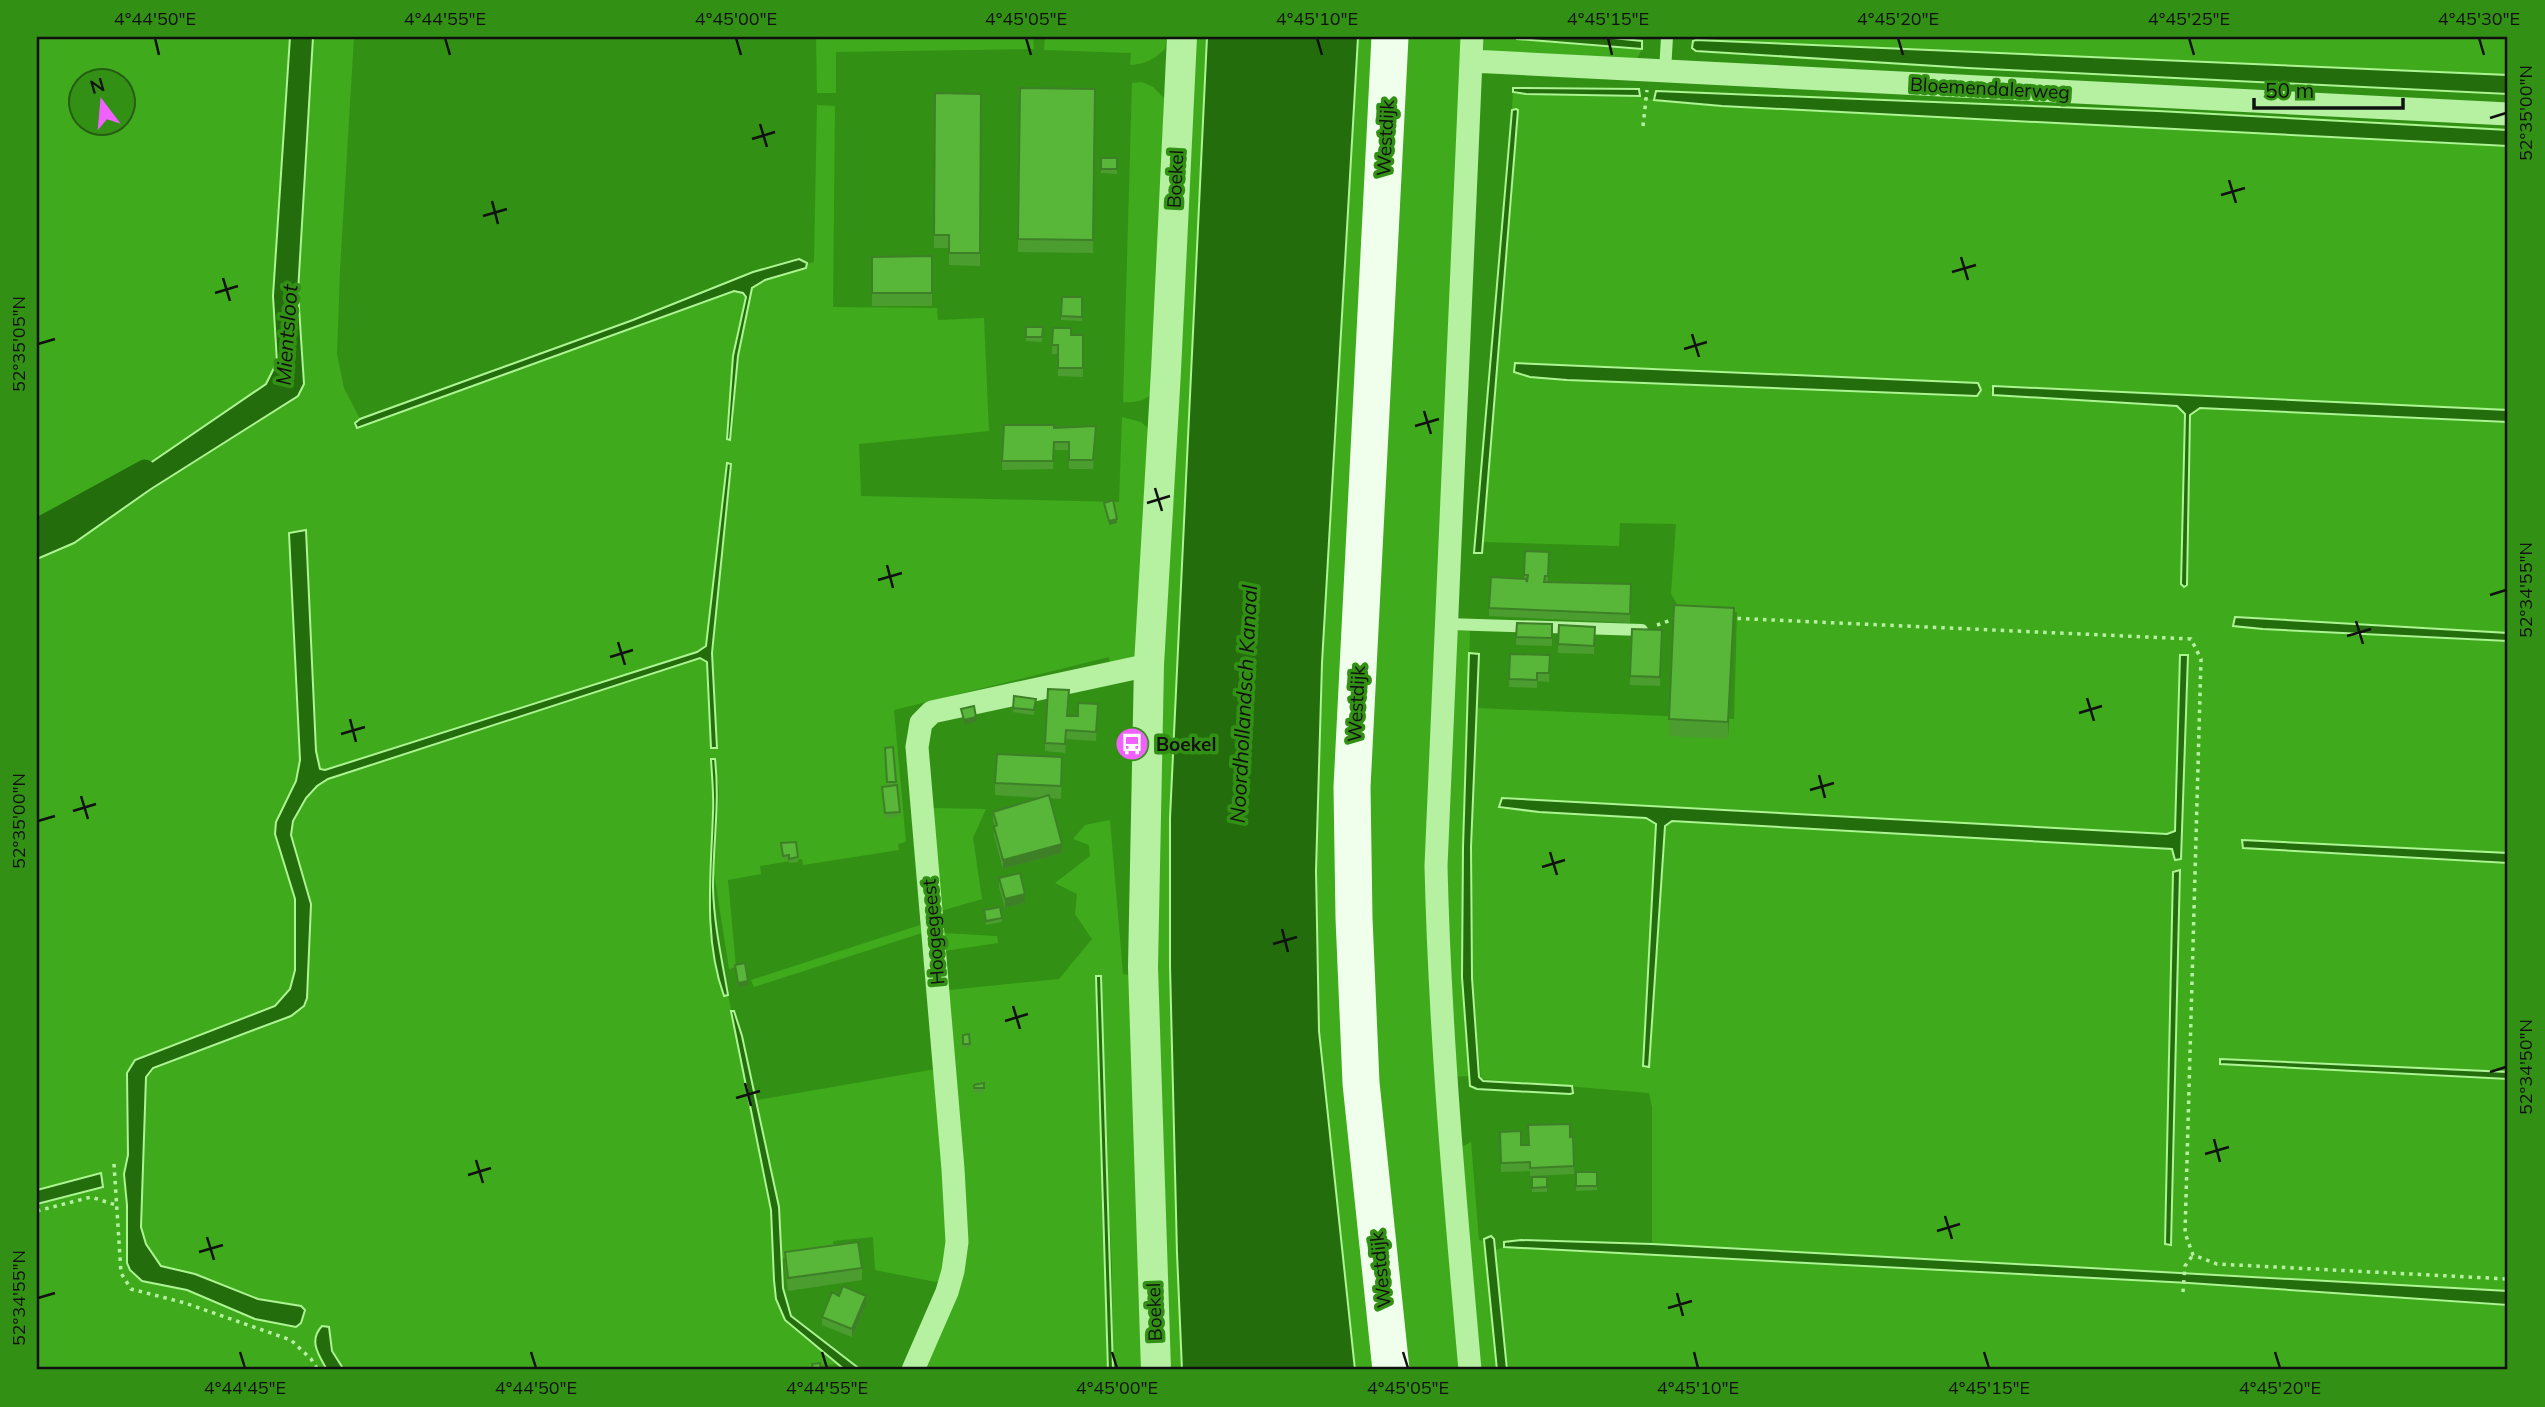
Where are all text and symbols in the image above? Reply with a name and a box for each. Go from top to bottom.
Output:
text: 4°44'50"E [114,7,196,30]
text: 4°44'55"E [404,7,486,30]
text: 4°45'00"E [695,7,777,30]
text: 4°45'05"E [985,7,1067,30]
text: 4°45'10"E [1276,7,1358,30]
text: 4°45'15"E [1567,7,1649,30]
text: 4°45'20"E [1857,7,1939,30]
text: 4°45'25"E [2148,7,2230,30]
text: 4°45'30"E [2438,7,2520,30]
text: 52°35'00"N [2514,65,2537,161]
north arrow [66,66,136,136]
scale bar [2254,66,2403,110]
text: N [87,72,108,99]
street label: Bloemendalerweg [1909,72,2071,104]
text: 50 m [2265,77,2314,103]
street label: Westdijk [1371,99,1399,177]
street label: Boekel [1161,149,1189,209]
water label: Mientsloot [270,283,303,386]
text: 52°35'05"N [7,296,30,392]
text: 52°34'55"N [2514,542,2537,638]
water label: Noordhollandsch Kanaal [1224,584,1262,824]
street label: Westdijk [1342,665,1370,743]
bus stop icon: Boekel [1113,725,1151,763]
place label: Boekel [1156,732,1216,756]
text: 52°35'00"N [7,773,30,869]
street label: Hoogegeest [916,878,950,986]
text: 52°34'50"N [2514,1019,2537,1115]
street label: Westdijk [1364,1231,1396,1309]
text: 52°34'55"N [7,1250,30,1346]
street label: Boekel [1141,1282,1167,1342]
text: 4°44'45"E [204,1376,286,1399]
text: 4°44'50"E [495,1376,577,1399]
text: 4°44'55"E [786,1376,868,1399]
text: 4°45'00"E [1076,1376,1158,1399]
text: 4°45'05"E [1367,1376,1449,1399]
text: 4°45'10"E [1657,1376,1739,1399]
text: 4°45'15"E [1948,1376,2030,1399]
text: 4°45'20"E [2239,1376,2321,1399]

